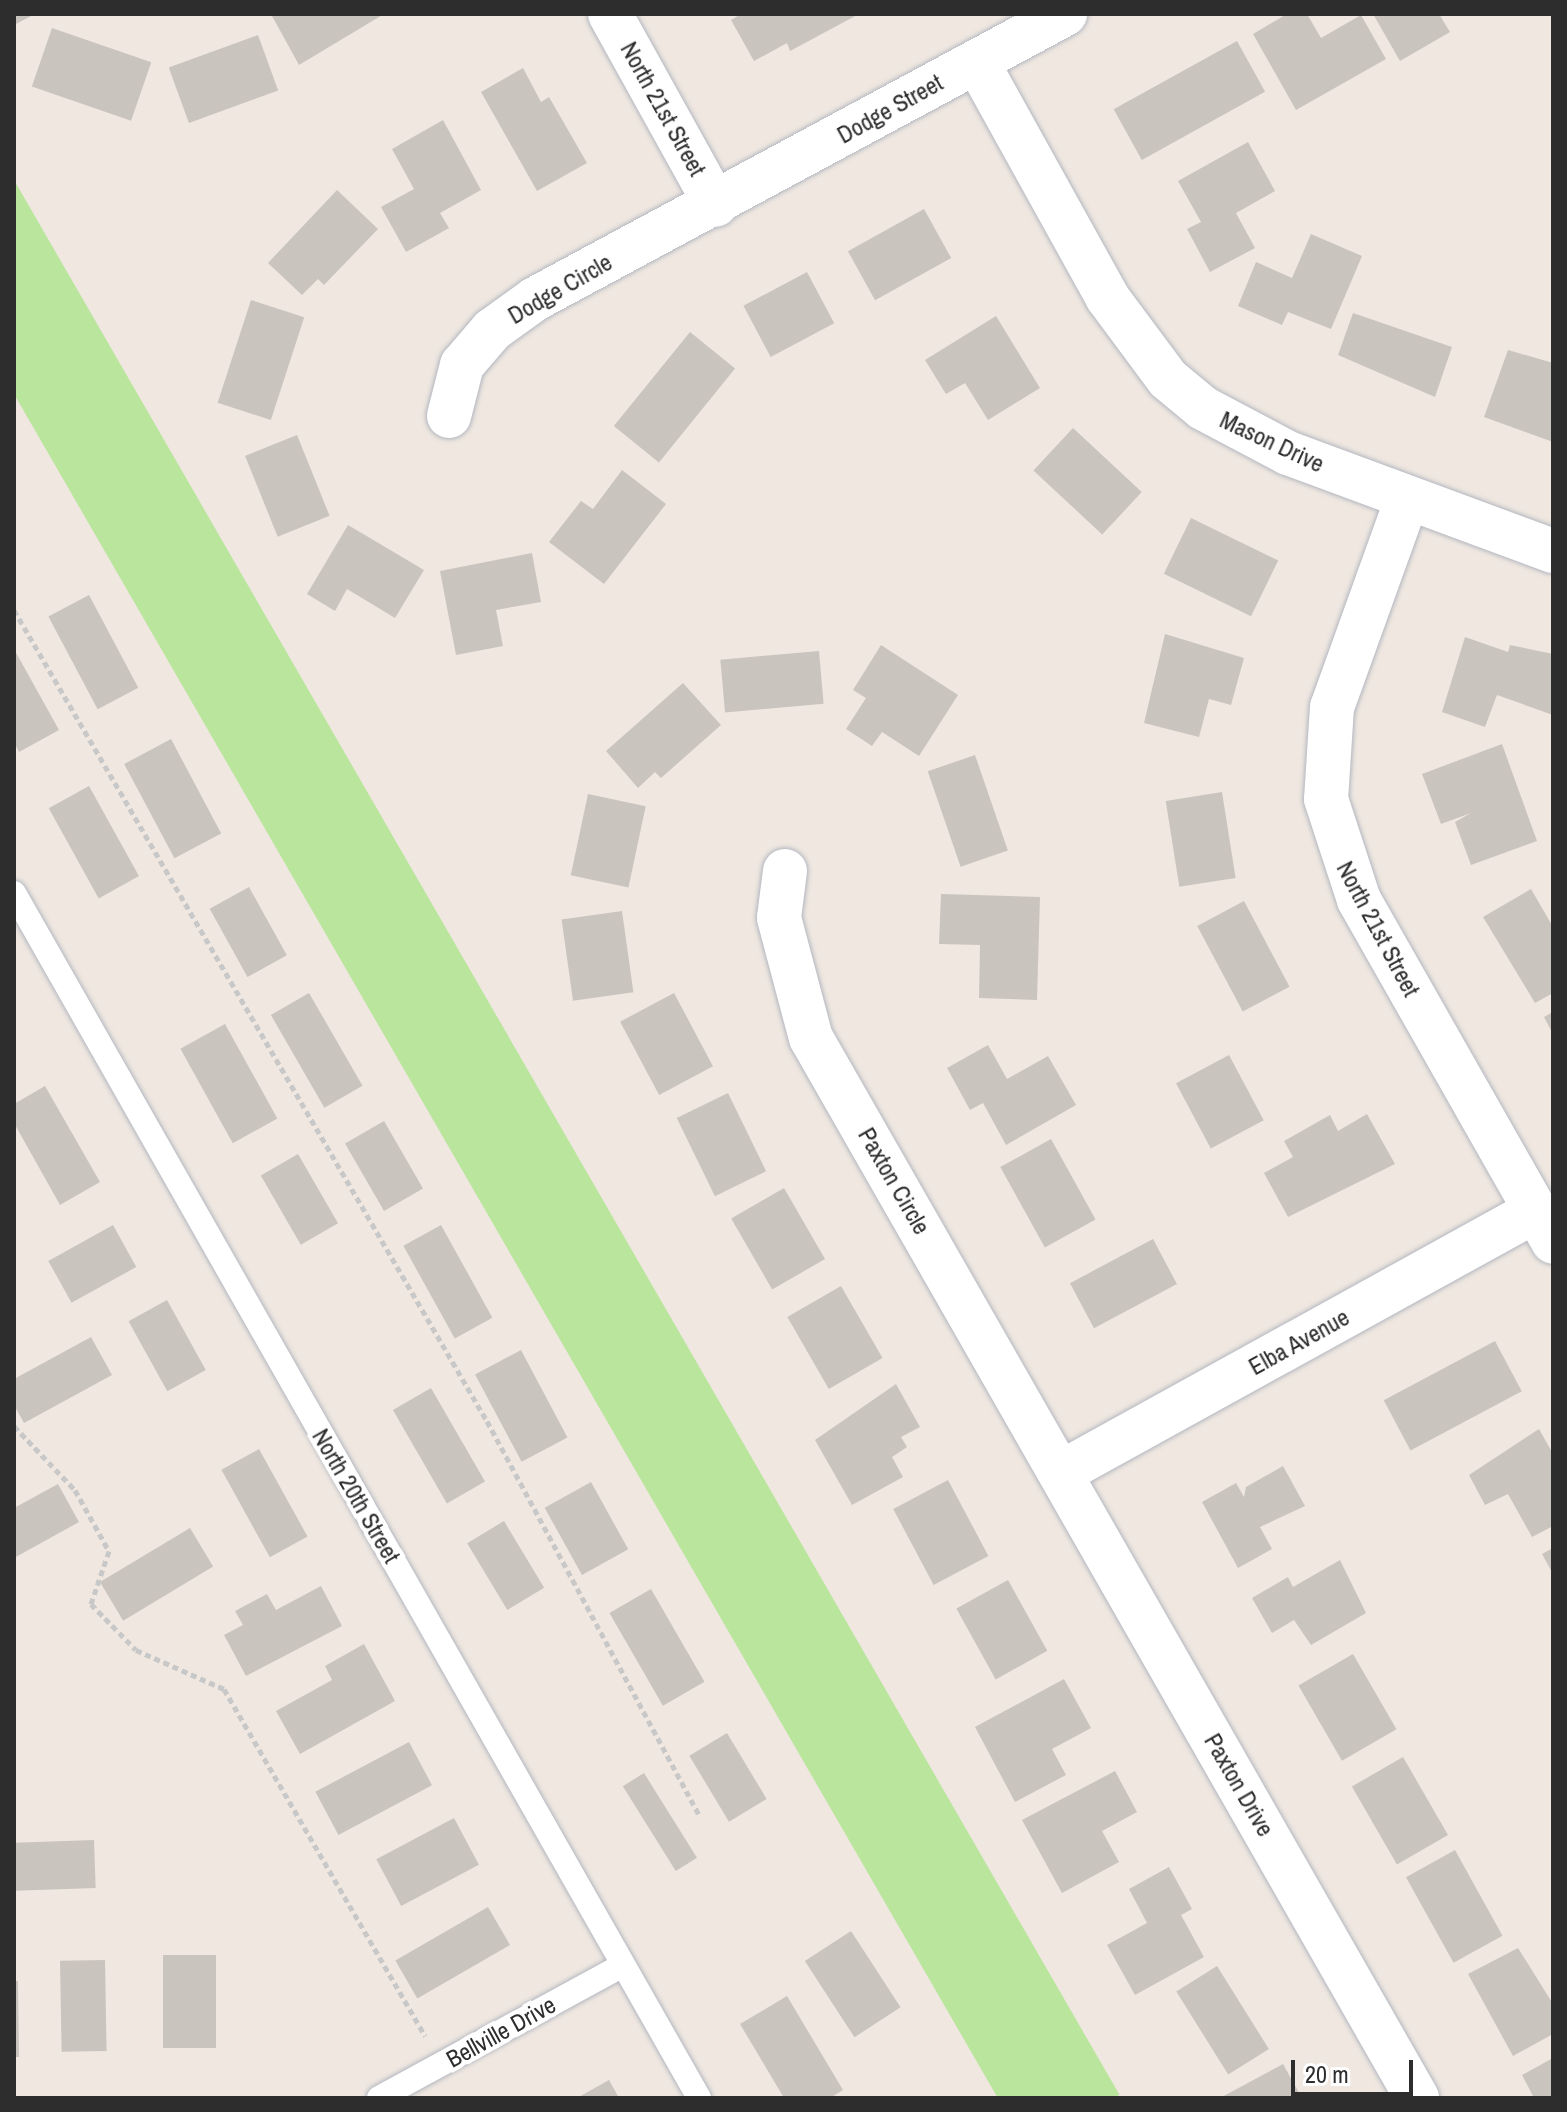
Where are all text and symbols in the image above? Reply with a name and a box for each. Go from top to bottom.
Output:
street label: North 21st Street [614,37,712,181]
street label: Dodge Street [832,68,948,150]
street label: Dodge Circle [503,248,617,330]
street label: Mason Drive [1215,405,1329,479]
street label: North 21st Street [1330,857,1426,1001]
street label: Paxton Circle [852,1123,936,1239]
street label: Elba Avenue [1243,1302,1355,1382]
street label: North 20th Street [306,1424,406,1568]
street label: Paxton Drive [1198,1729,1280,1841]
street label: Bellville Drive [441,1990,561,2074]
scale bar [1295,2044,1417,2094]
text: 20 m [1305,2058,1349,2090]

